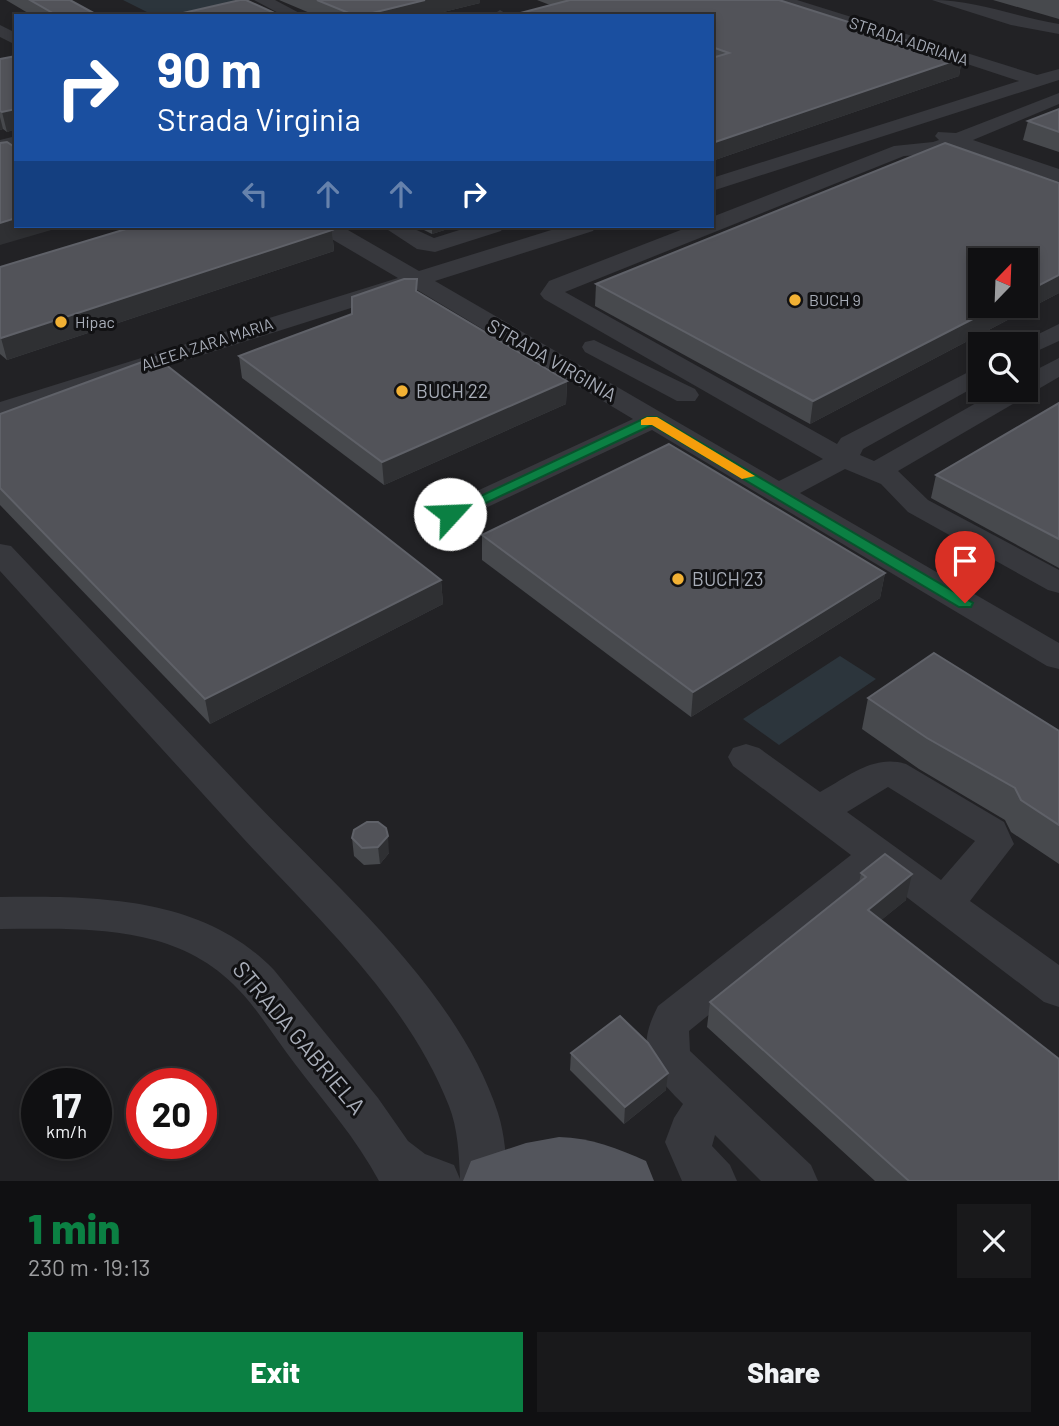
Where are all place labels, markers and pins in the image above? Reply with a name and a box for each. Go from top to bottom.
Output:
place label: BUCH 9 [809,290,861,309]
marker: BUCH 9 [787,292,803,308]
place label: Hipac [75,312,115,331]
marker: Hipac [53,314,69,330]
place label: BUCH 22 [416,379,488,402]
marker: BUCH 22 [394,383,410,399]
pin [935,531,995,603]
place label: BUCH 23 [692,567,764,590]
marker: BUCH 23 [670,571,686,587]

